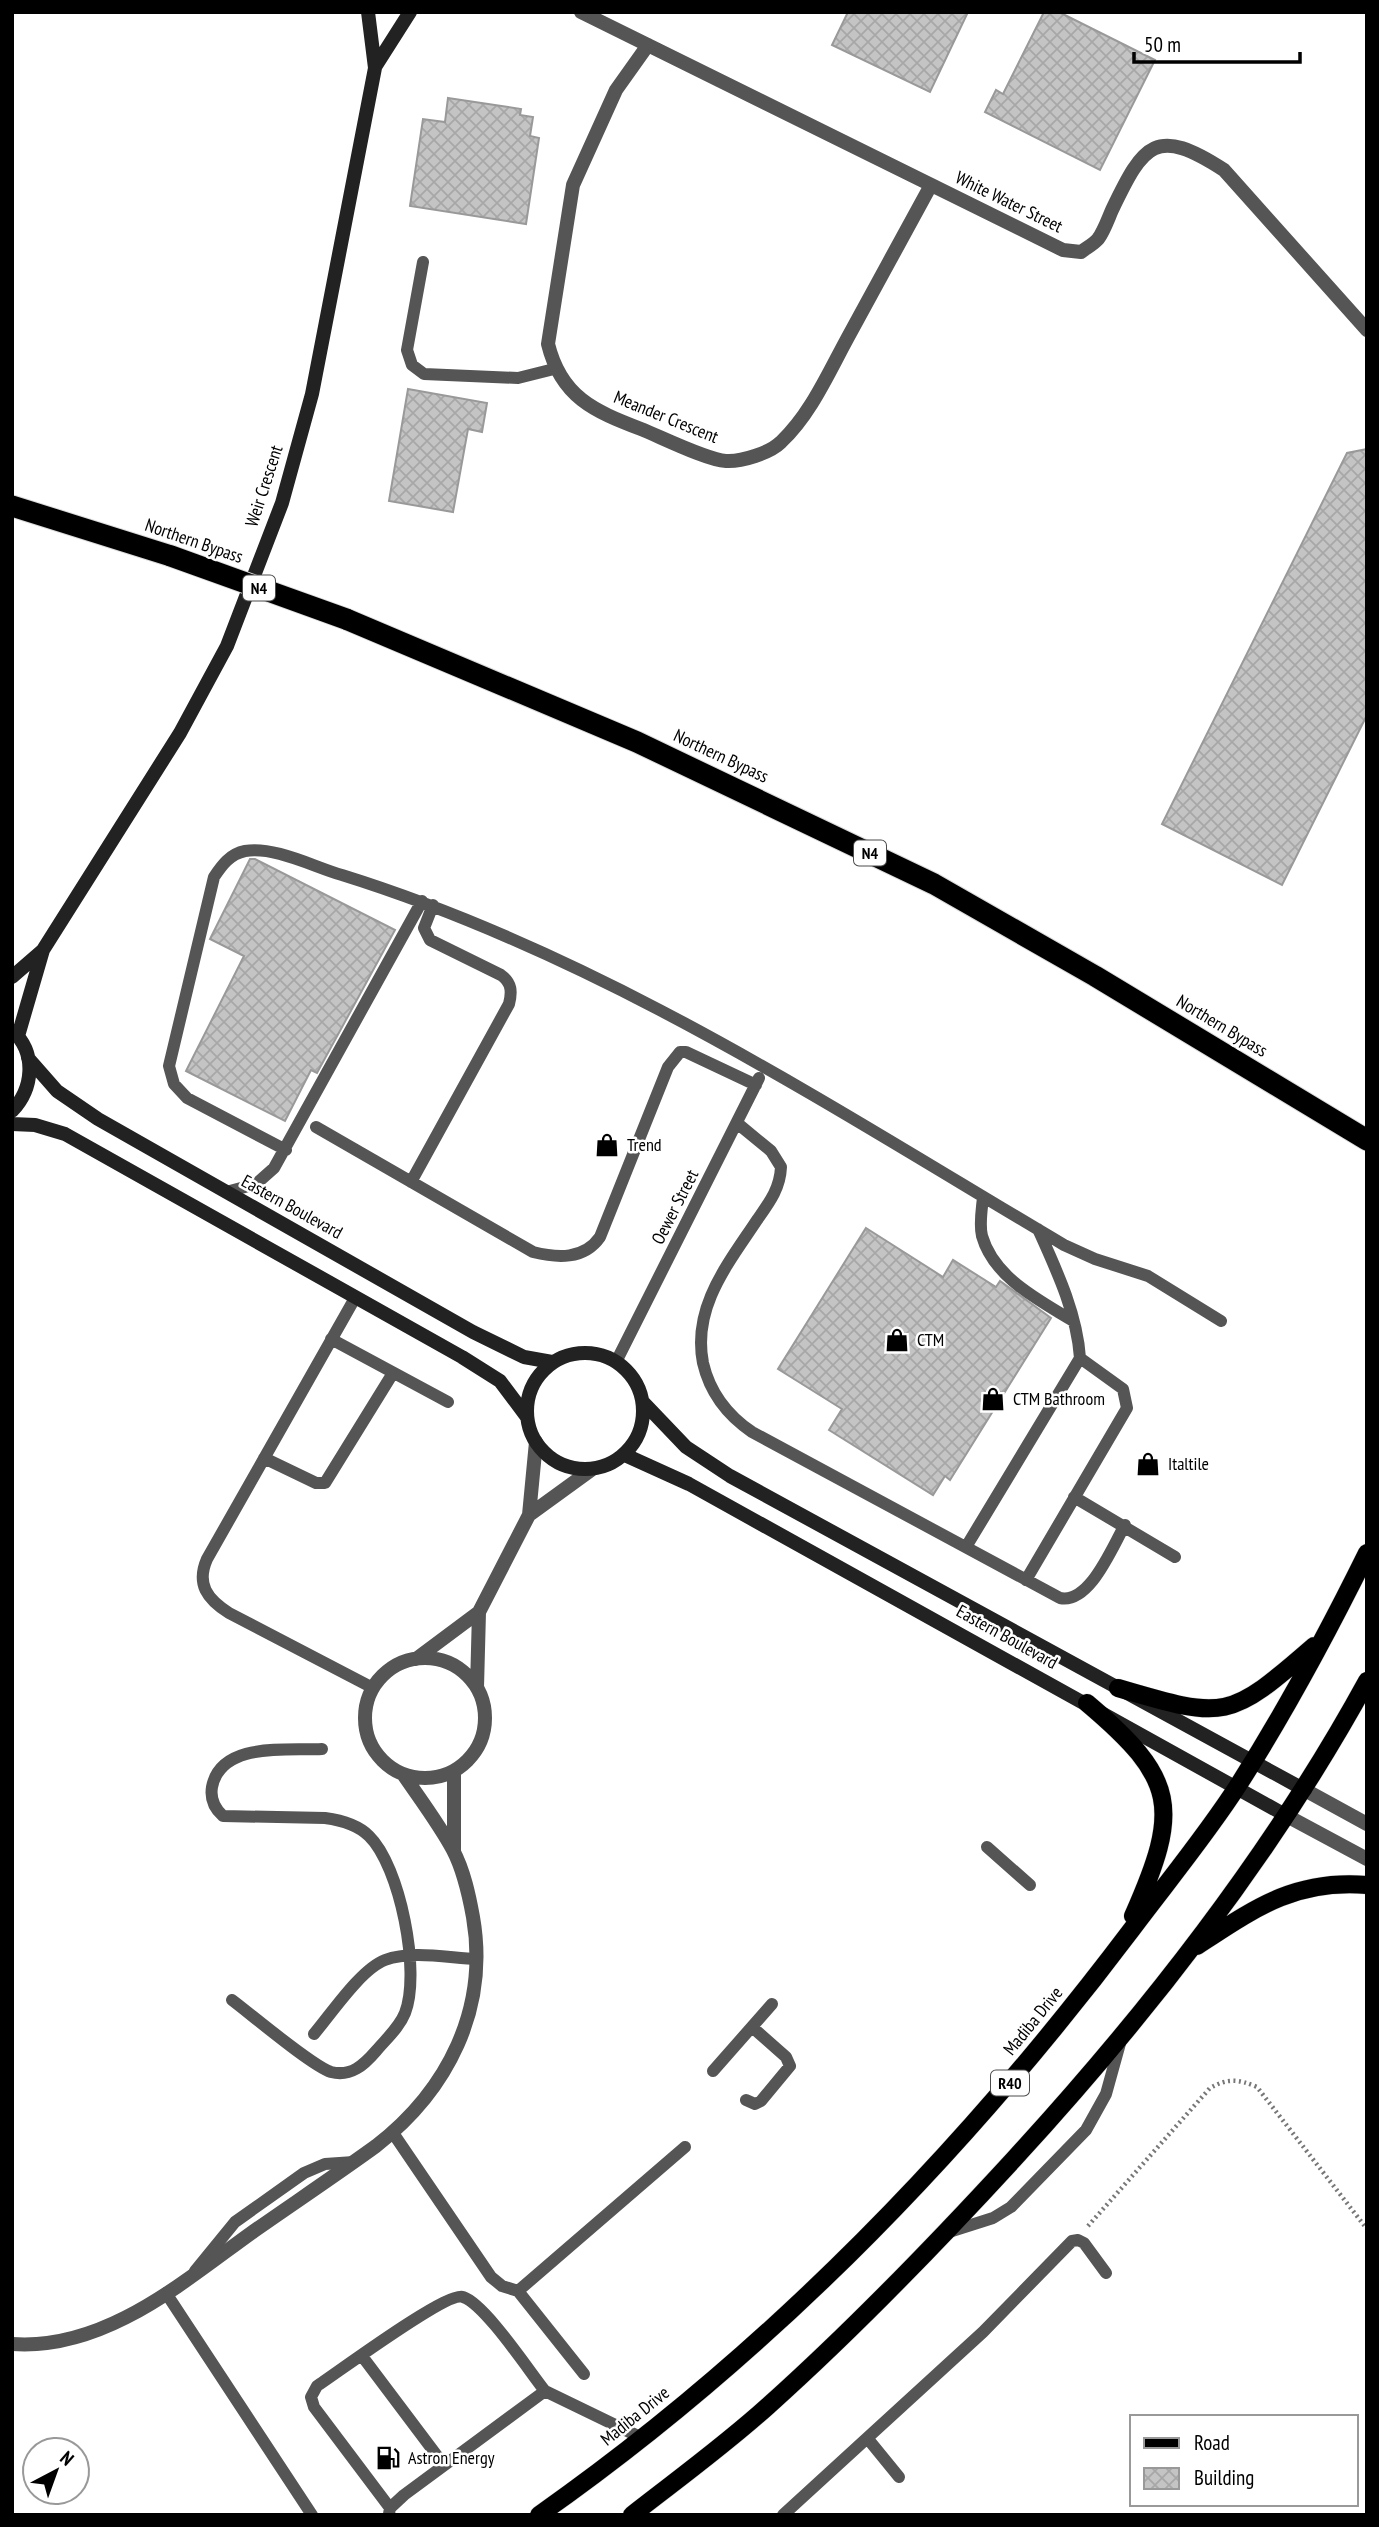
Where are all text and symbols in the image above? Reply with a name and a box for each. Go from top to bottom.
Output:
scale bar [1134,21,1300,65]
text: 50 m [1144,31,1181,58]
street label: White Water Street [952,166,1067,237]
street label: Meander Crescent [611,385,722,448]
street label: Weir Crescent [240,442,288,530]
street label: Northern Bypass [142,513,246,568]
road number: N4 [243,576,275,600]
street label: Northern Bypass [670,724,772,788]
road number: N4 [854,840,886,866]
street label: Northern Bypass [1173,989,1272,1062]
shop icon: Trend [593,1131,621,1159]
place label: Trend [627,1133,662,1156]
street label: Oewer Street [646,1165,703,1248]
street label: Eastern Boulevard [238,1169,347,1244]
shop icon: CTM [883,1326,911,1354]
place label: CTM [917,1328,944,1351]
shop icon: CTM Bathroom [979,1385,1007,1413]
place label: CTM Bathroom [1013,1387,1105,1410]
shop icon: Italtile [1134,1450,1162,1478]
place label: Italtile [1168,1452,1209,1475]
street label: Eastern Boulevard [953,1599,1062,1674]
street label: Madiba Drive [998,1982,1067,2060]
road number: R40 [991,2070,1029,2096]
street label: Madiba Drive [596,2381,674,2450]
legend [1130,2415,1358,2506]
text: Road [1194,2429,1230,2456]
north arrow [21,2436,91,2506]
fuel station icon: Astron Energy [374,2444,402,2472]
text: N [55,2446,79,2471]
place label: Astron Energy [408,2446,495,2469]
text: Building [1194,2464,1254,2491]

